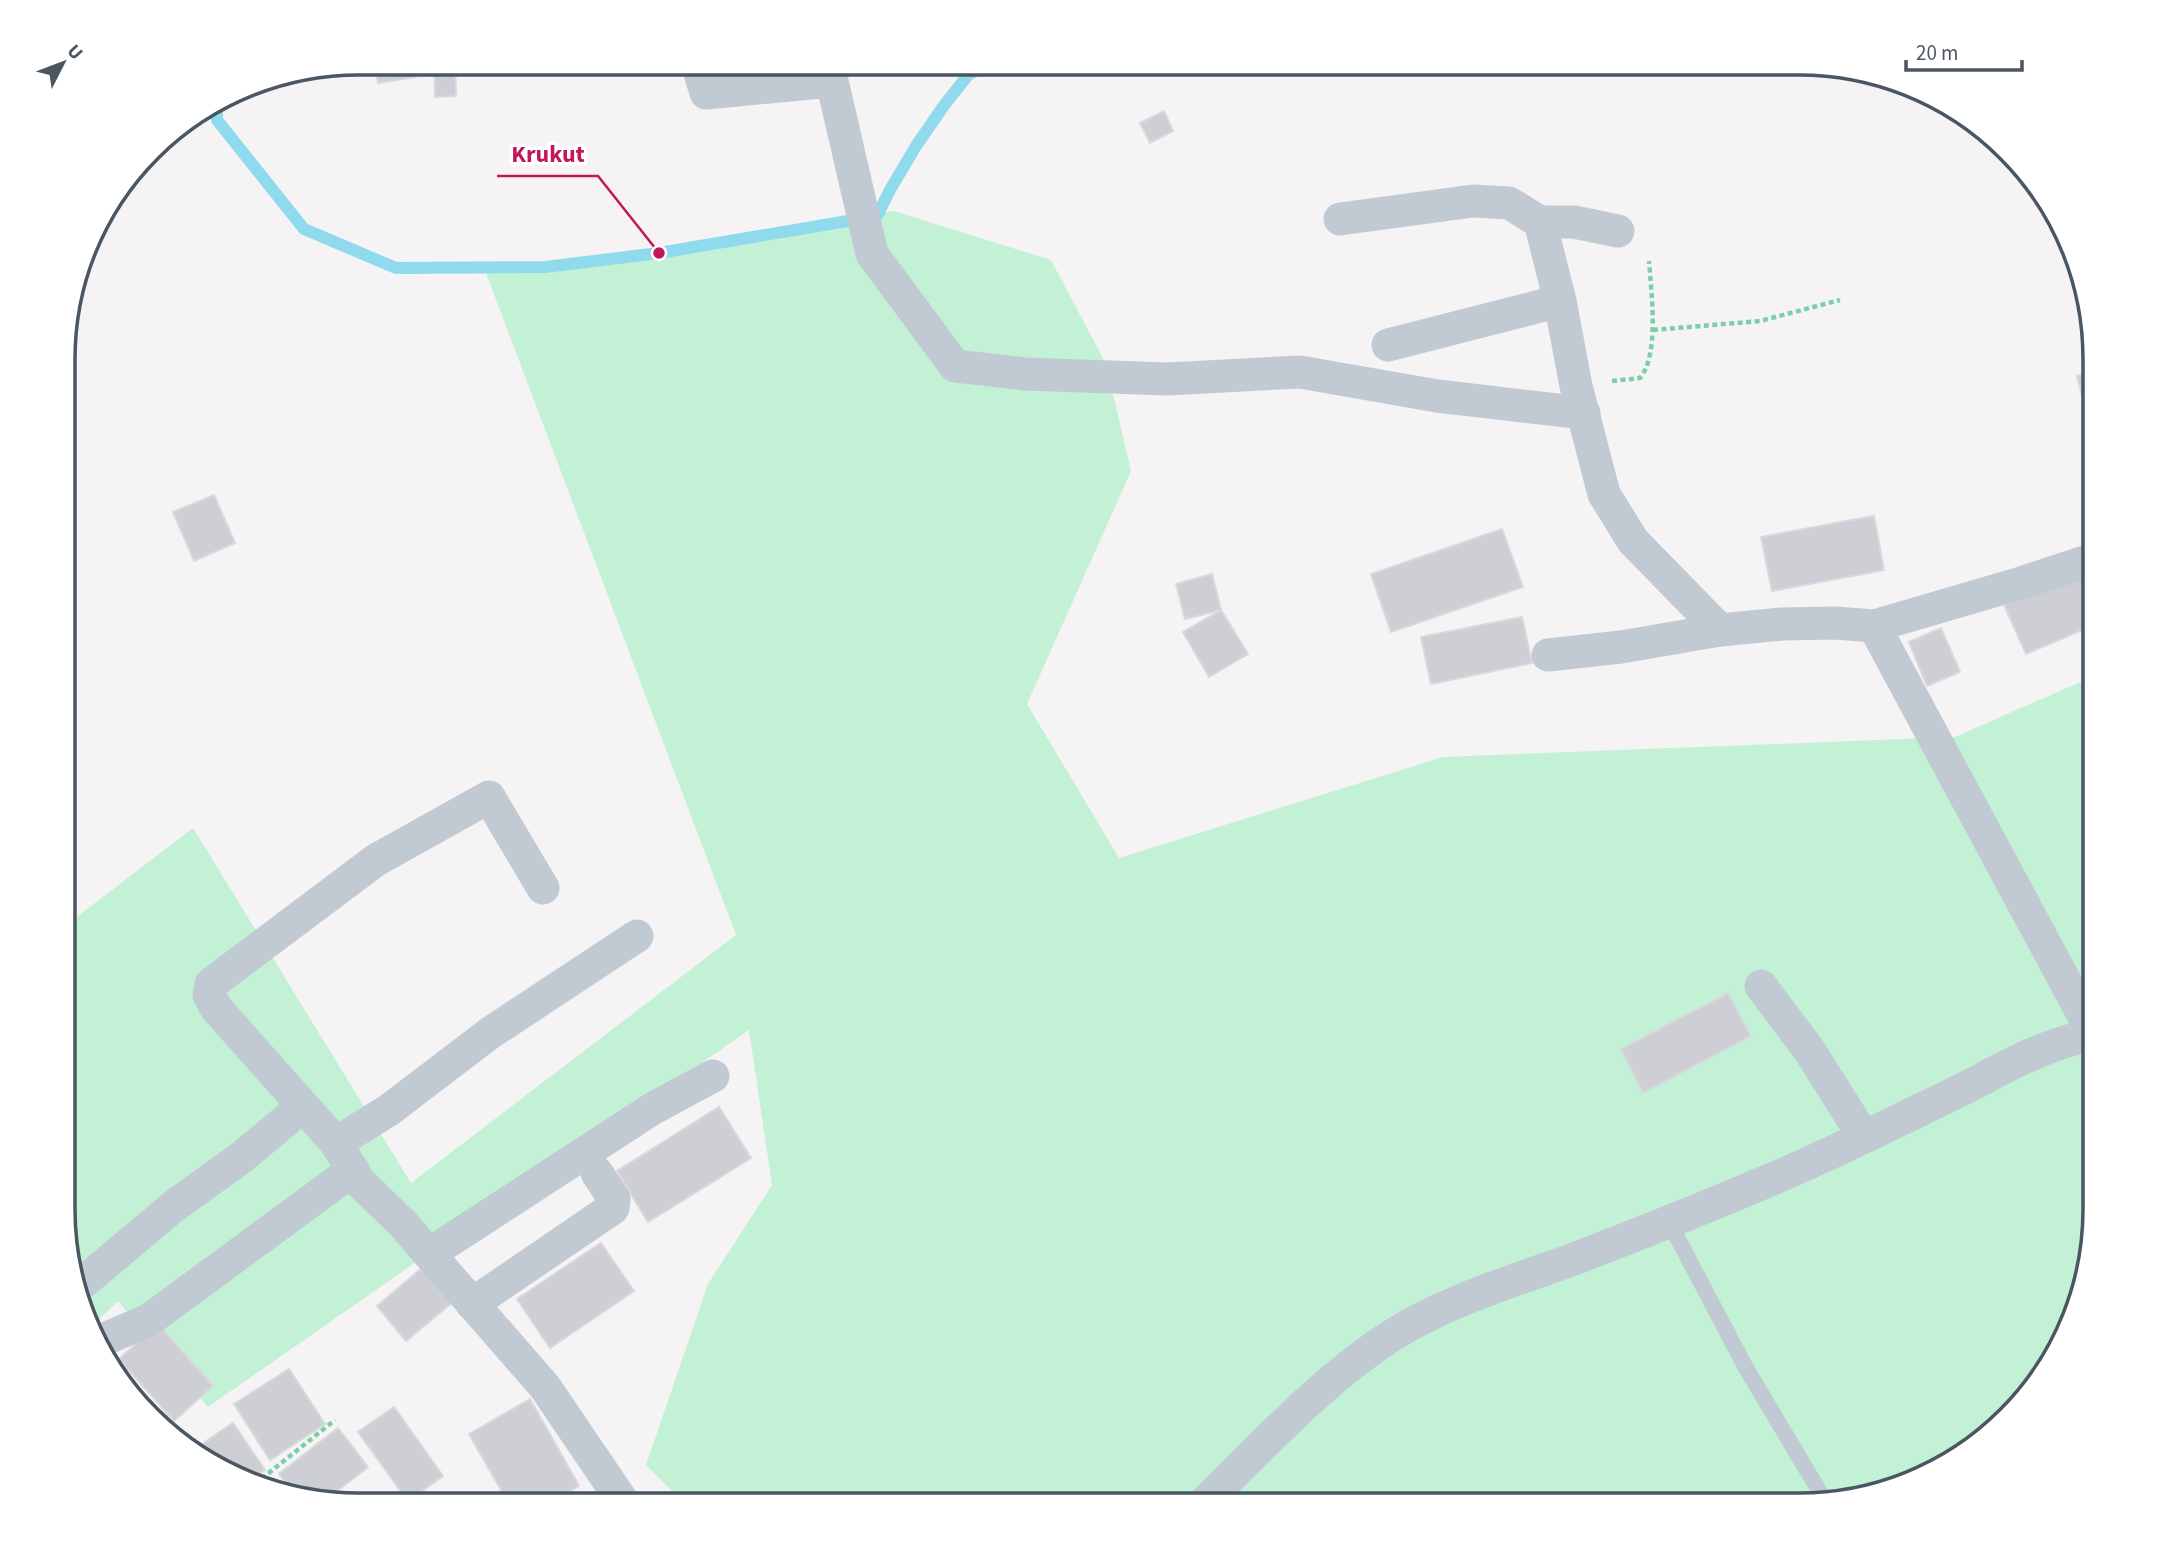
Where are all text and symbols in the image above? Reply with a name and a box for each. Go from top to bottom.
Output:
north arrow [28,28,98,98]
scale bar [1906,28,2022,72]
text: 20 m [1916,38,1958,68]
text: U [60,39,89,66]
callout: Krukut [497,131,598,176]
text: Krukut [511,137,585,172]

